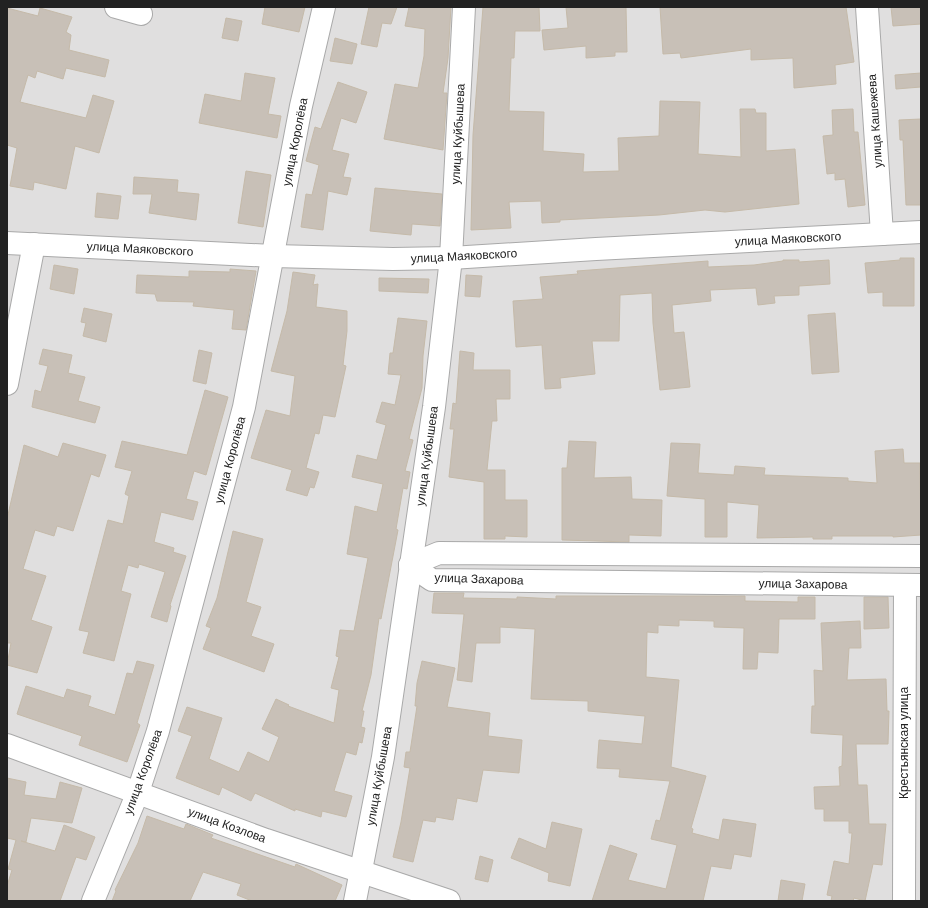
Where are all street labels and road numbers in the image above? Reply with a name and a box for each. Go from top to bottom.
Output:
street label: улица Кашежева [865,73,885,168]
street label: улица Куйбышева [448,83,468,185]
street label: улица Королёва [280,96,310,187]
street label: улица Маяковского [734,229,842,249]
street label: улица Маяковского [86,239,194,259]
street label: улица Маяковского [410,246,518,266]
street label: улица Куйбышева [413,405,441,507]
street label: улица Королёва [212,415,248,505]
street label: улица Захарова [434,570,524,588]
street label: улица Захарова [758,576,848,592]
street label: Крестьянская улица [897,687,911,799]
street label: улица Куйбышева [363,725,395,827]
street label: улица Королёва [121,727,165,817]
street label: улица Козлова [186,804,268,846]

